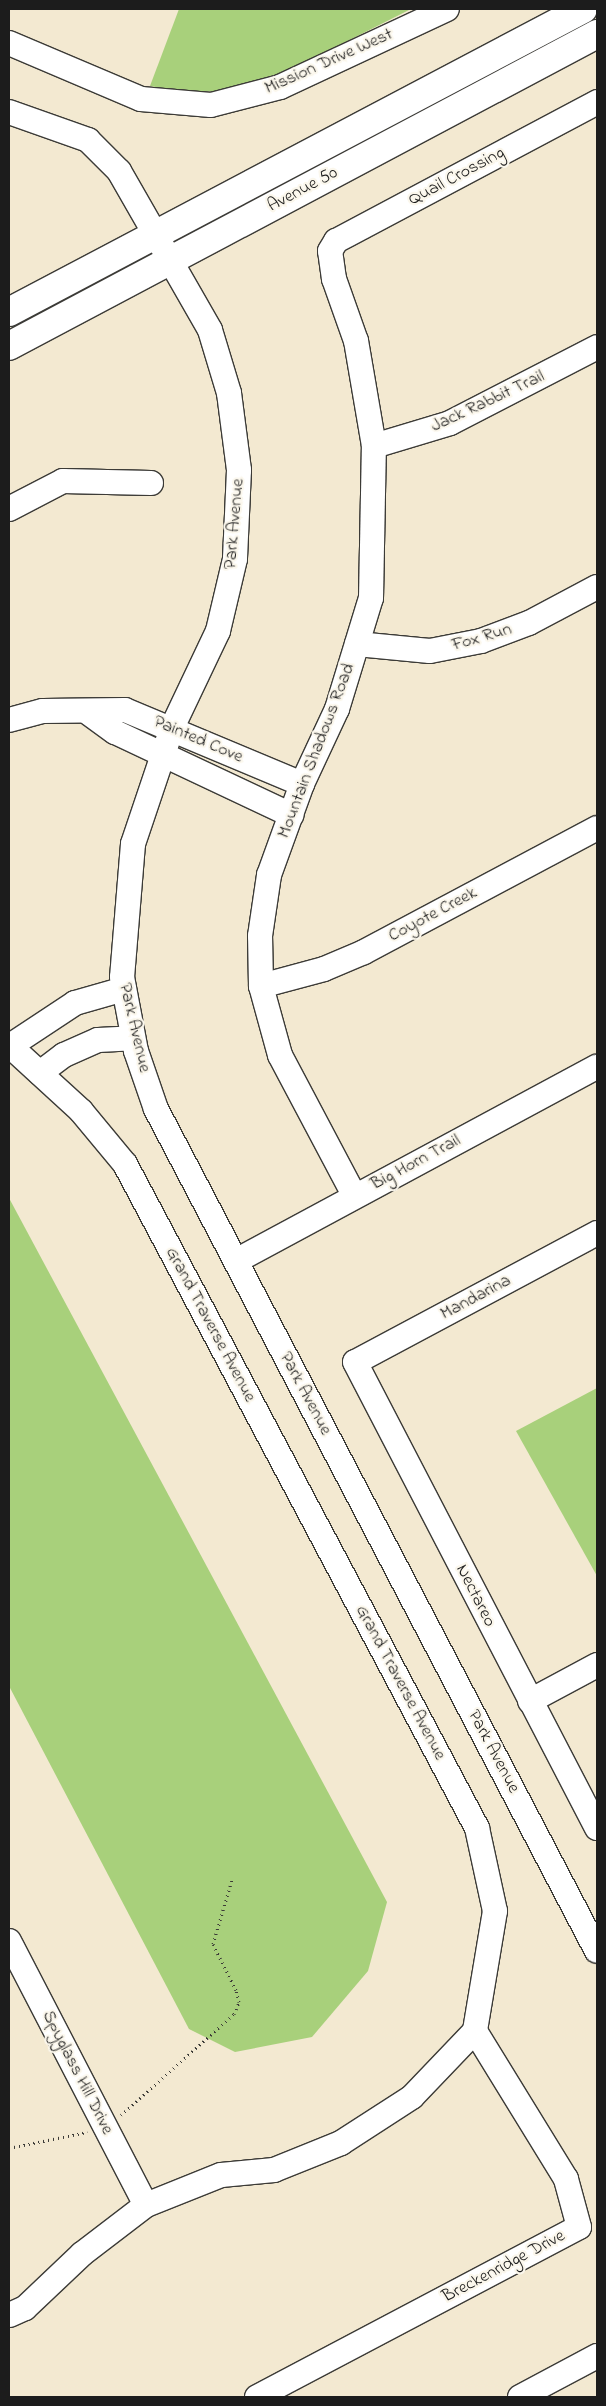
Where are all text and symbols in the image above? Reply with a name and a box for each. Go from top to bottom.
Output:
street label: Mission Drive West [262,24,396,100]
street label: Quail Crossing [405,143,509,211]
street label: Avenue 50 [264,163,342,217]
street label: Jack Rabbit Trail [428,366,548,438]
street label: Park Avenue [220,478,250,570]
street label: Fox Run [450,619,514,657]
street label: Mountain Shadows Road [274,660,360,842]
street label: Painted Cove [150,712,246,768]
street label: Coyote Creek [385,883,481,947]
street label: Park Avenue [113,981,155,1075]
street label: Big Horn Trail [367,1130,465,1196]
street label: Grand Traverse Avenue [160,1244,260,1406]
street label: Mandarina [437,1270,515,1326]
street label: Park Avenue [274,1349,336,1439]
street label: Nectareo [450,1561,500,1631]
street label: Grand Traverse Avenue [350,1602,450,1764]
street label: Park Avenue [462,1707,524,1797]
street label: Spyglass Hill Drive [36,2007,118,2139]
street label: Breckenridge Drive [439,2226,569,2308]

